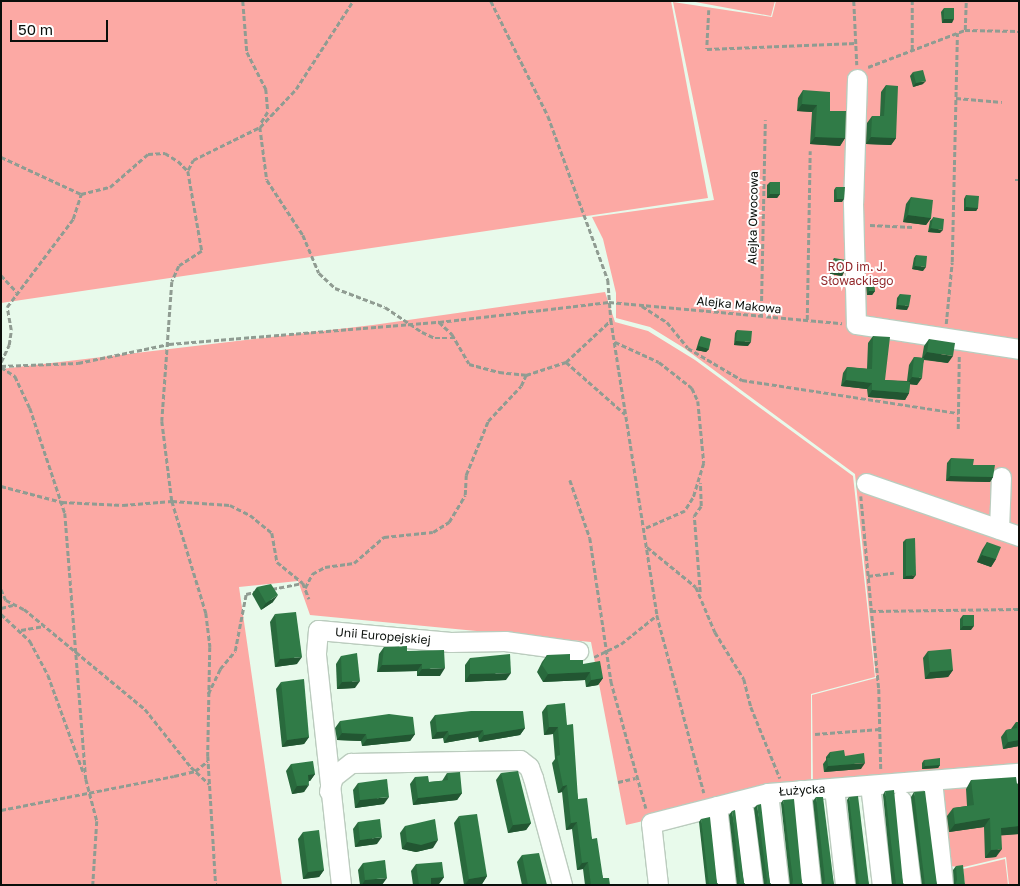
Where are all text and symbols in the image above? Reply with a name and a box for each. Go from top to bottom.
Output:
scale bar [12,10,110,42]
text: 50 m [18,20,53,38]
street label: Alejka Owocowa [745,171,761,265]
park label: ROD im. J. Słowackiego [820,260,894,288]
street label: Alejka Makowa [696,293,782,317]
street label: Unii Europejskiej [335,625,431,647]
street label: Łużycka [778,781,826,799]

